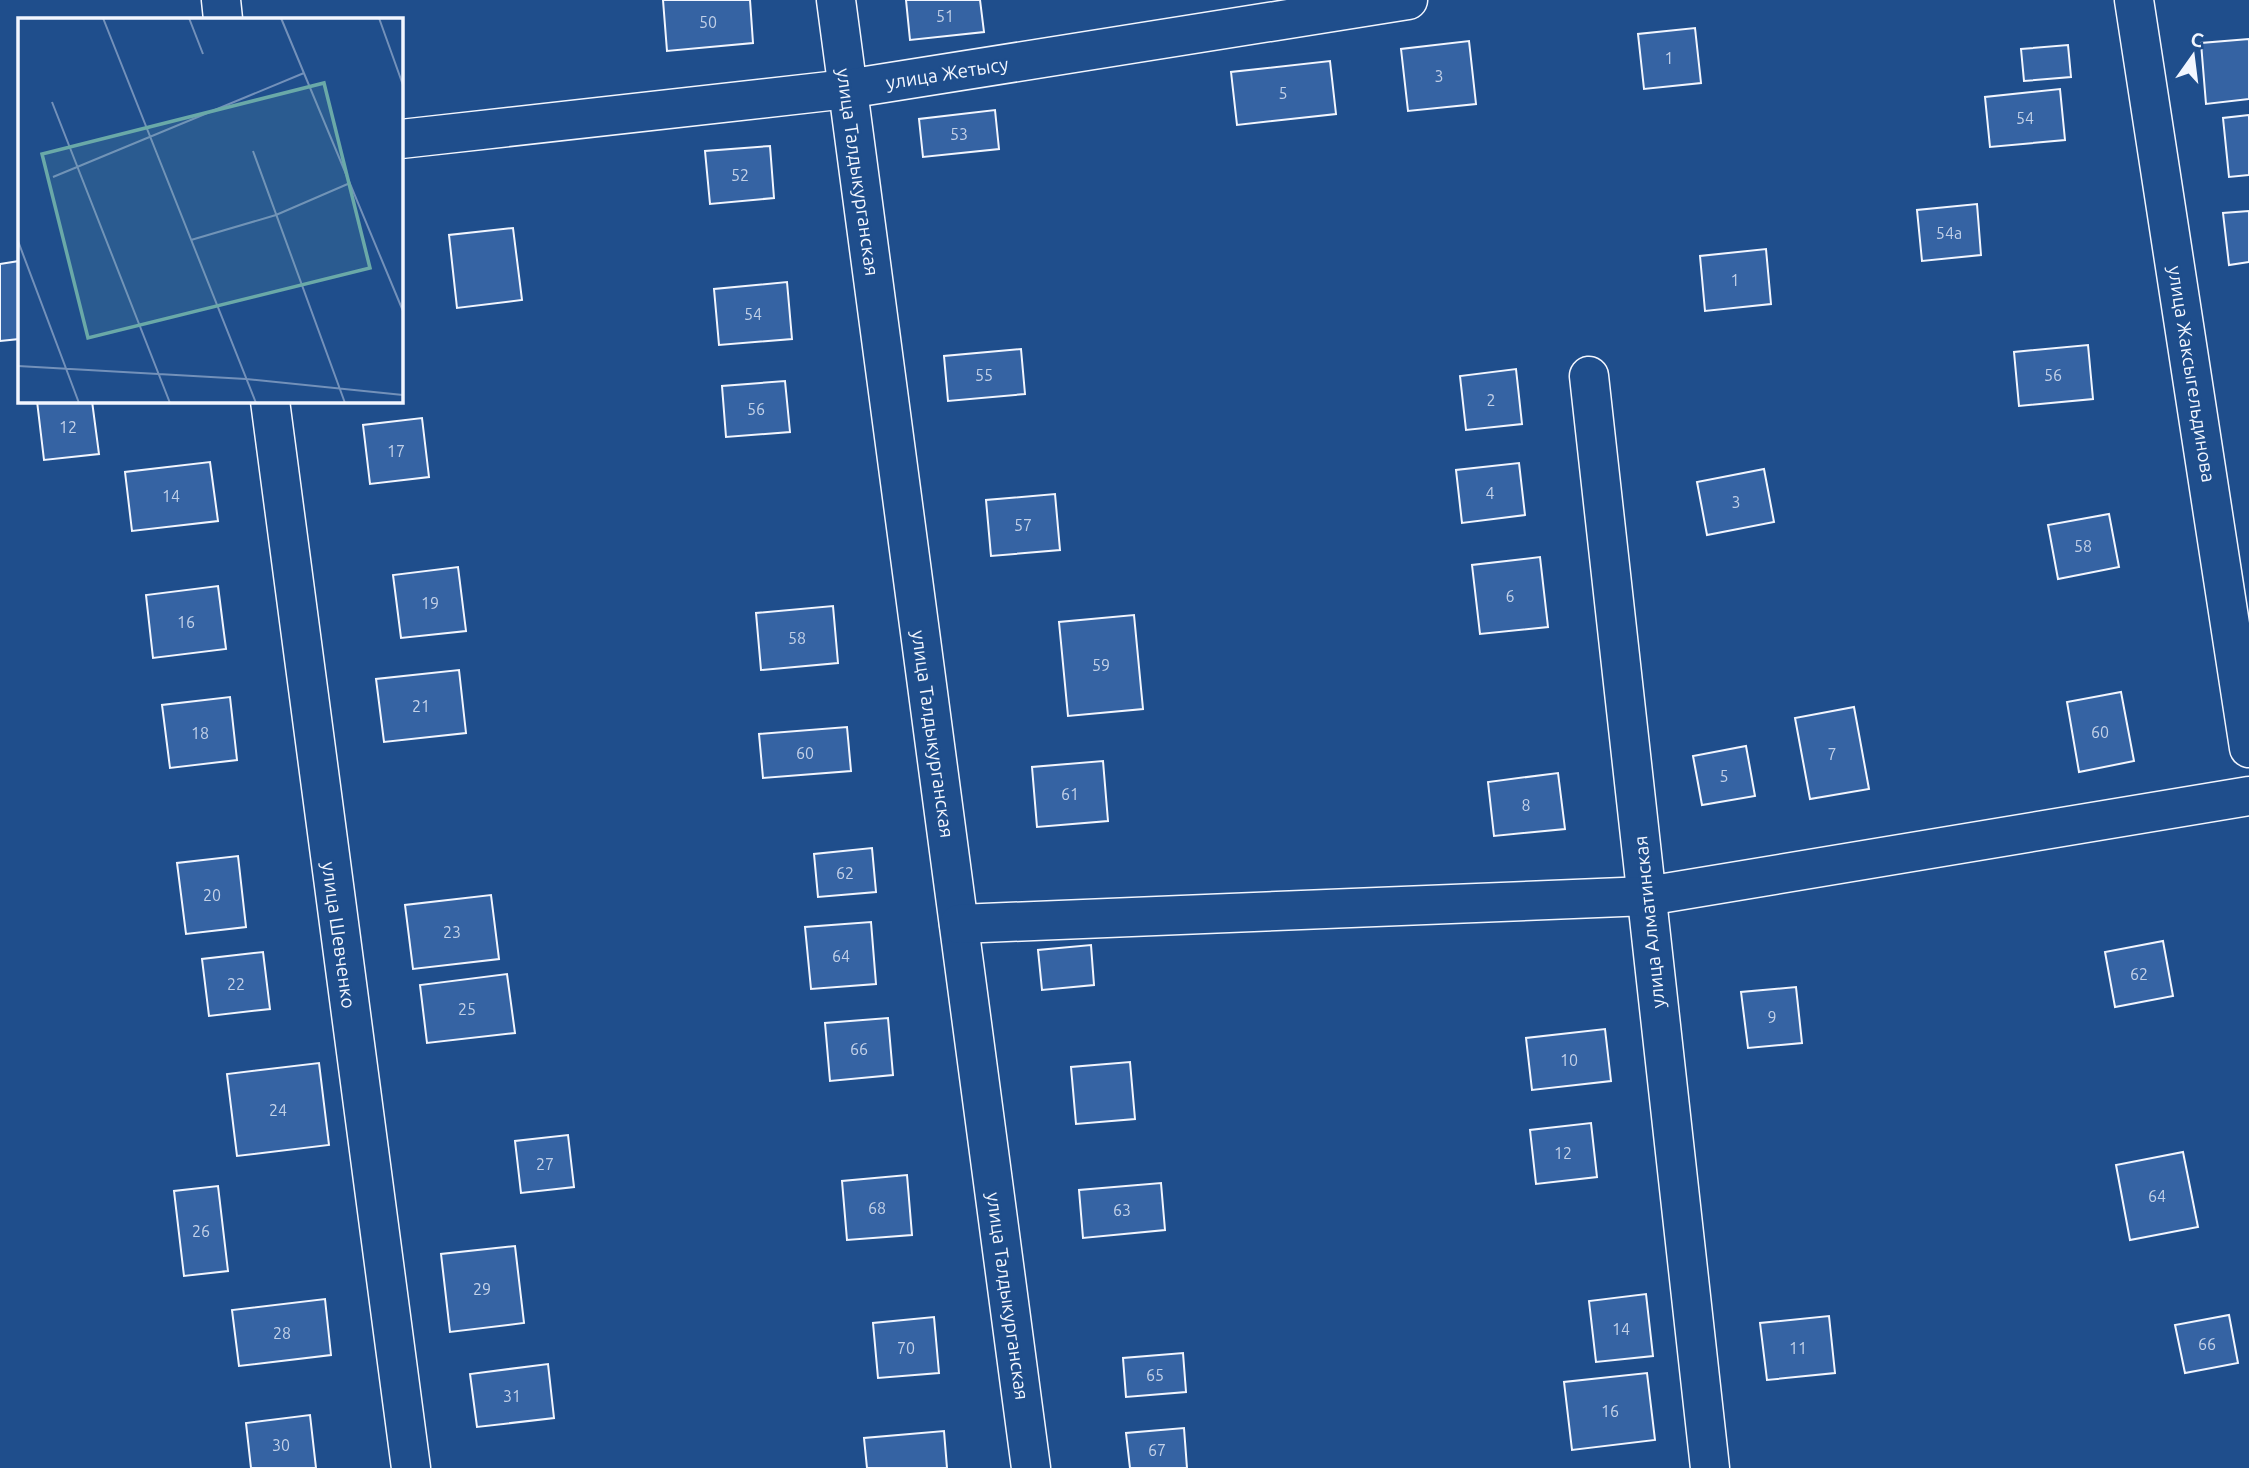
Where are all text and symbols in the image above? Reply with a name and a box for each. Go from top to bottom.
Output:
house number: 51 [936,7,954,25]
house number: 50 [699,13,717,31]
inset map [18,18,402,402]
north arrow [2158,21,2228,91]
text: С [2189,27,2206,52]
house number: 1 [1664,49,1674,67]
street label: улица Жетысу [884,52,1010,94]
street label: улица Талдыкурганская [833,67,883,277]
house number: 3 [1434,67,1444,85]
house number: 5 [1278,84,1288,102]
house number: 54 [2016,109,2034,127]
house number: 53 [950,125,968,143]
house number: 52 [731,166,749,184]
house number: 54а [1936,224,1962,242]
street label: улица Жаксыгельдинова [2164,264,2220,484]
house number: 1 [1730,271,1740,289]
house number: 54 [744,305,762,323]
house number: 55 [975,366,993,384]
house number: 56 [2044,366,2062,384]
house number: 2 [1486,391,1496,409]
house number: 56 [747,400,765,418]
house number: 12 [59,418,77,436]
house number: 17 [387,442,405,460]
house number: 4 [1485,484,1495,502]
house number: 14 [162,487,180,505]
house number: 3 [1731,493,1741,511]
house number: 57 [1014,516,1032,534]
house number: 58 [2074,537,2092,555]
house number: 6 [1505,587,1515,605]
house number: 19 [421,594,439,612]
house number: 16 [177,613,195,631]
house number: 58 [788,629,806,647]
street label: улица Талдыкурганская [908,629,958,839]
house number: 59 [1092,656,1110,674]
house number: 21 [412,697,430,715]
house number: 60 [2091,723,2109,741]
house number: 18 [191,724,209,742]
house number: 60 [796,744,814,762]
house number: 7 [1827,745,1837,763]
house number: 5 [1719,767,1729,785]
house number: 61 [1061,785,1079,803]
house number: 8 [1521,796,1531,814]
street label: улица Алматинская [1629,835,1669,1009]
street label: улица Шевченко [318,860,360,1010]
house number: 62 [836,864,854,882]
house number: 20 [203,886,221,904]
house number: 23 [443,923,461,941]
house number: 64 [832,947,850,965]
house number: 62 [2130,965,2148,983]
house number: 22 [227,975,245,993]
house number: 25 [458,1000,476,1018]
house number: 9 [1767,1008,1777,1026]
house number: 66 [850,1040,868,1058]
house number: 10 [1560,1051,1578,1069]
house number: 24 [269,1101,287,1119]
house number: 12 [1554,1144,1572,1162]
house number: 27 [536,1155,554,1173]
house number: 64 [2148,1187,2166,1205]
street label: улица Талдыкурганская [983,1191,1033,1401]
house number: 68 [868,1199,886,1217]
house number: 63 [1113,1201,1131,1219]
house number: 26 [192,1222,210,1240]
house number: 29 [473,1280,491,1298]
house number: 14 [1612,1320,1630,1338]
house number: 28 [273,1324,291,1342]
house number: 66 [2198,1335,2216,1353]
house number: 70 [897,1339,915,1357]
house number: 11 [1789,1339,1807,1357]
house number: 65 [1146,1366,1164,1384]
house number: 31 [503,1387,521,1405]
house number: 16 [1601,1402,1619,1420]
house number: 30 [272,1436,290,1454]
house number: 67 [1148,1441,1166,1459]

